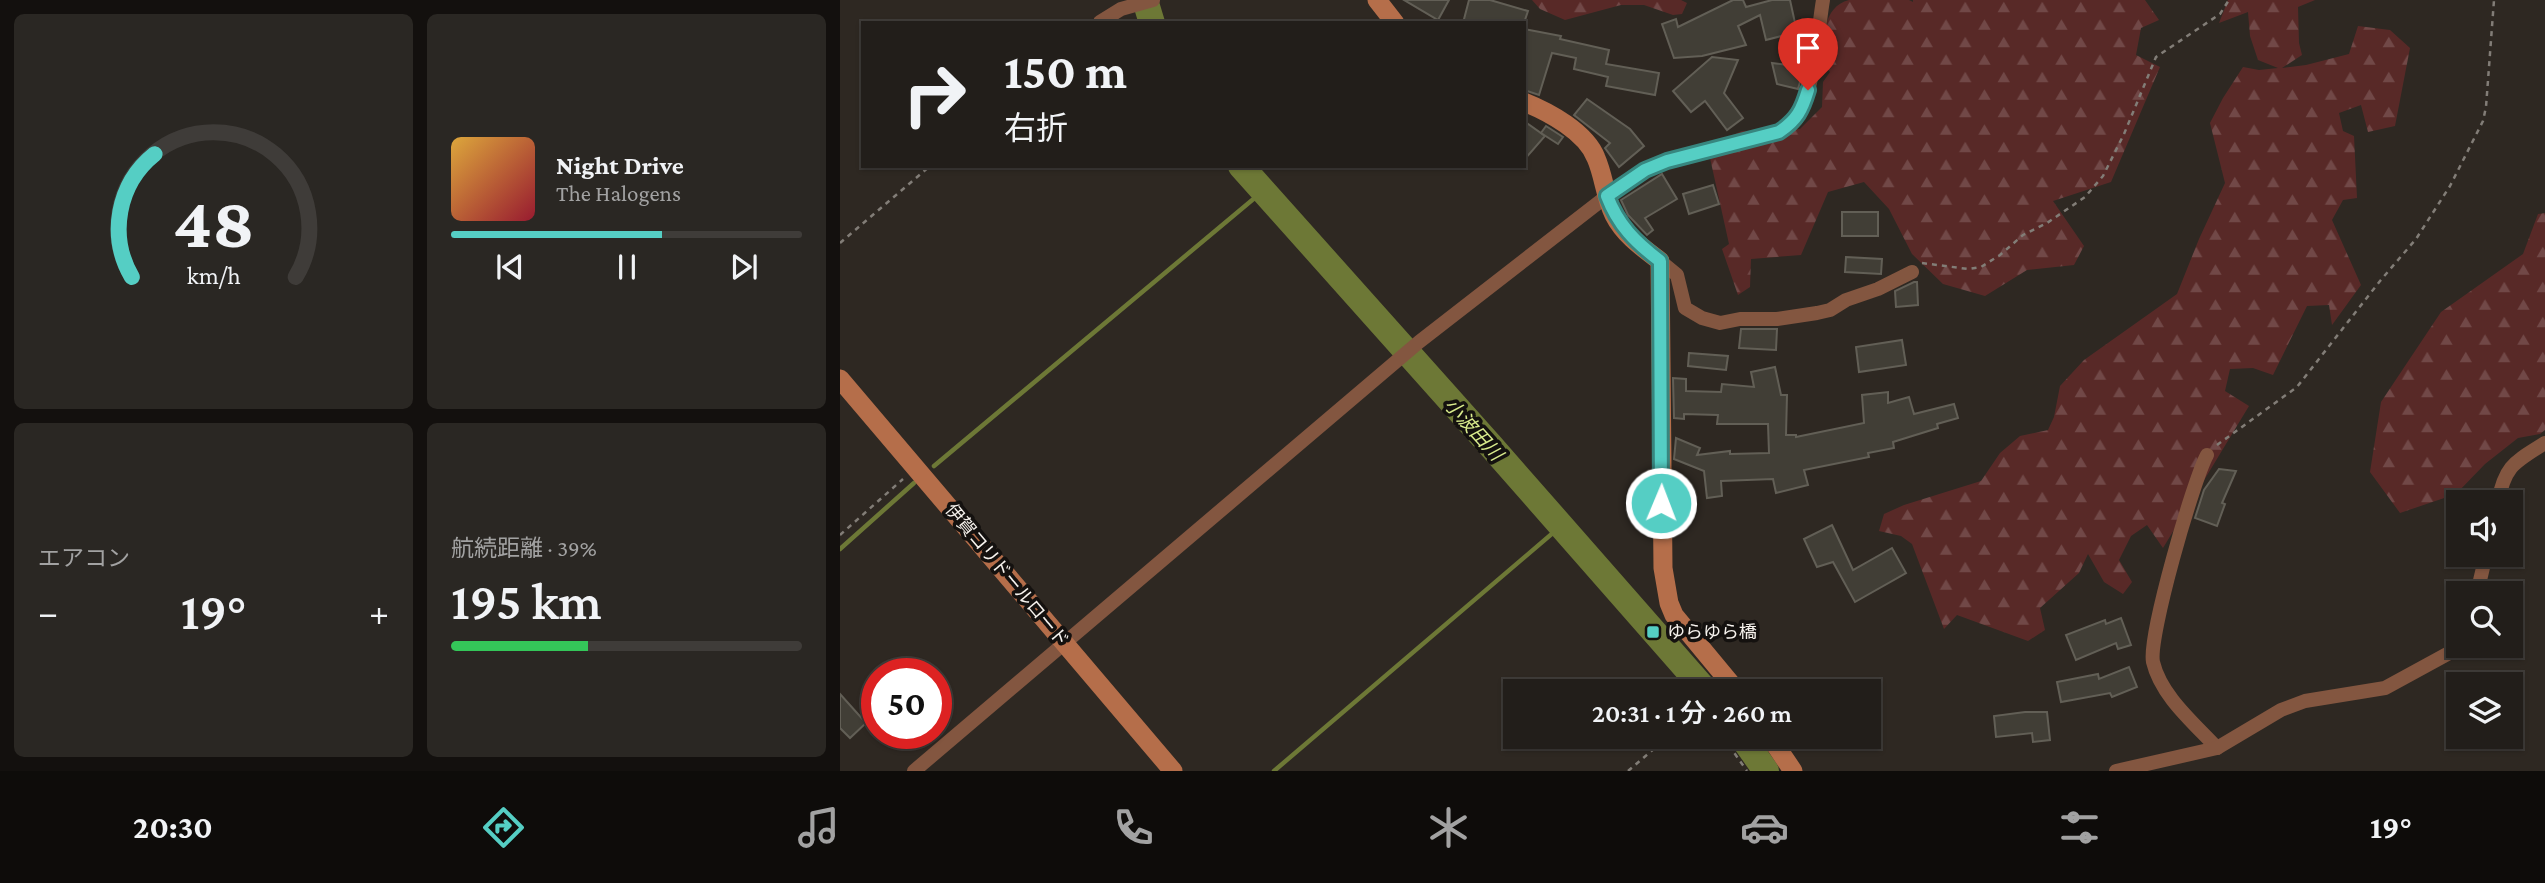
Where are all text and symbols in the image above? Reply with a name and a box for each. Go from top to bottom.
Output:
pin [1778,18,1838,90]
icon: arrive [1789,29,1827,67]
text: 150 m [1004,44,1127,99]
icon: right [889,49,980,140]
text: 右折 [1004,110,1068,146]
text: Night Drive [556,151,684,180]
text: The Halogens [556,180,681,206]
text: 48 [173,183,254,264]
icon: previous [491,248,529,286]
icon: pause [608,248,646,286]
icon: next [725,248,763,286]
text: km/h [187,262,240,289]
water label: 小波田川 [1440,394,1508,466]
position arrow [1624,466,1698,540]
map controls [2446,490,2523,749]
button: sound [2446,490,2523,567]
street label: 伊賀コリドールロード [941,500,1073,650]
text: 航続距離 · 39% [451,535,597,561]
text: エアコン [38,545,130,571]
text: 195 km [451,572,602,630]
button: search [2446,581,2523,658]
text: 19° [181,582,246,640]
text: − [38,591,58,633]
text: + [369,591,389,633]
place label: ゆらゆら橋 [1667,622,1757,642]
marker: ゆらゆら橋 [1645,624,1661,640]
speed limit sign: 50 [861,658,952,749]
button: layers [2446,672,2523,749]
text: 20:31 · 1 分 · 260 m [1592,699,1792,728]
icon: directions [479,803,528,852]
icon: music [794,803,843,852]
icon: phone [1109,803,1158,852]
icon: climate [1424,803,1473,852]
icon: car [1740,803,1789,852]
icon: filters [2055,803,2104,852]
text: 20:30 [133,809,213,845]
text: 19° [2370,809,2412,845]

